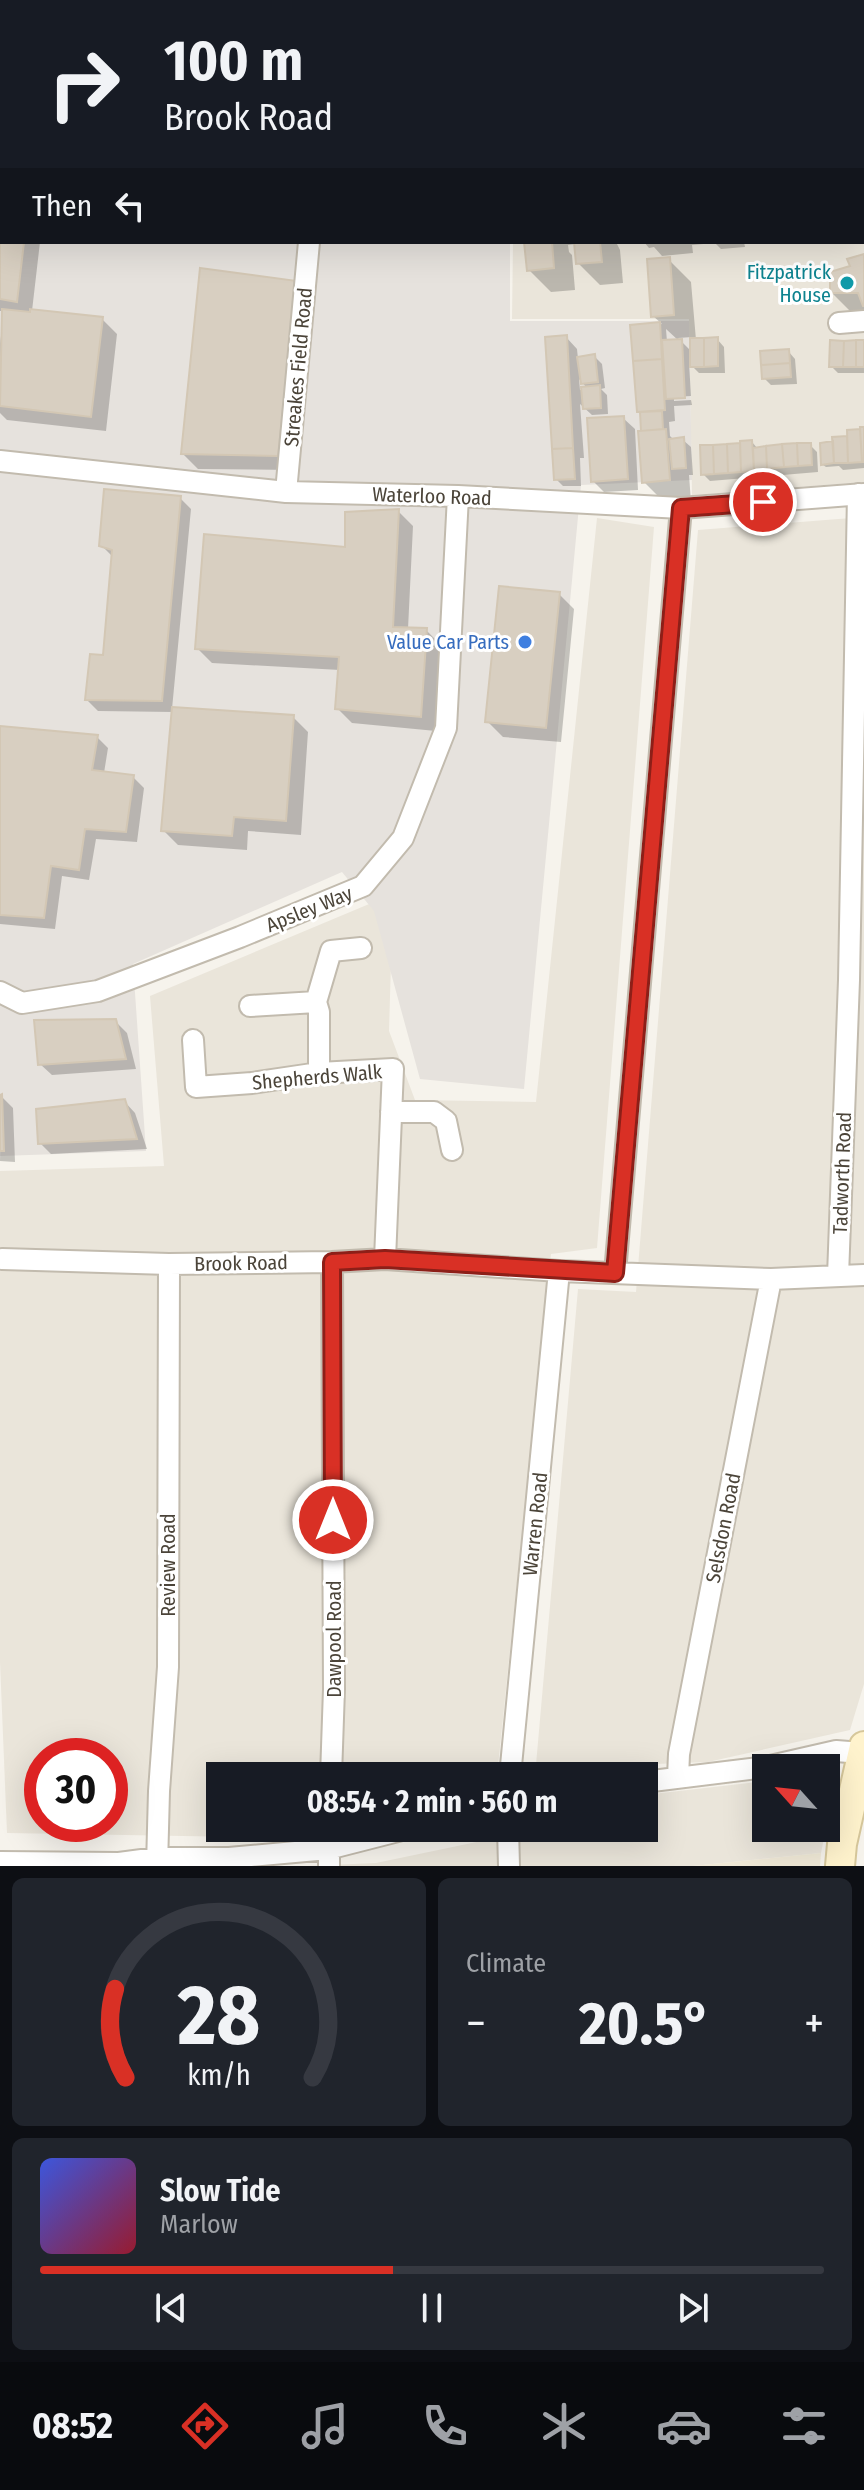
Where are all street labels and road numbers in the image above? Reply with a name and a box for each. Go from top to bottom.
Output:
street label: Streakes Field Road [279,286,317,448]
street label: Waterloo Road [372,482,492,510]
street label: Apsley Way [262,881,356,937]
street label: Shepherds Walk [251,1059,384,1095]
street label: Tadworth Road [828,1111,856,1235]
street label: Brook Road [194,1250,288,1276]
street label: Warren Road [518,1471,552,1577]
street label: Selsdon Road [701,1471,745,1585]
street label: Review Road [156,1513,180,1617]
street label: Dawpool Road [322,1580,346,1698]

